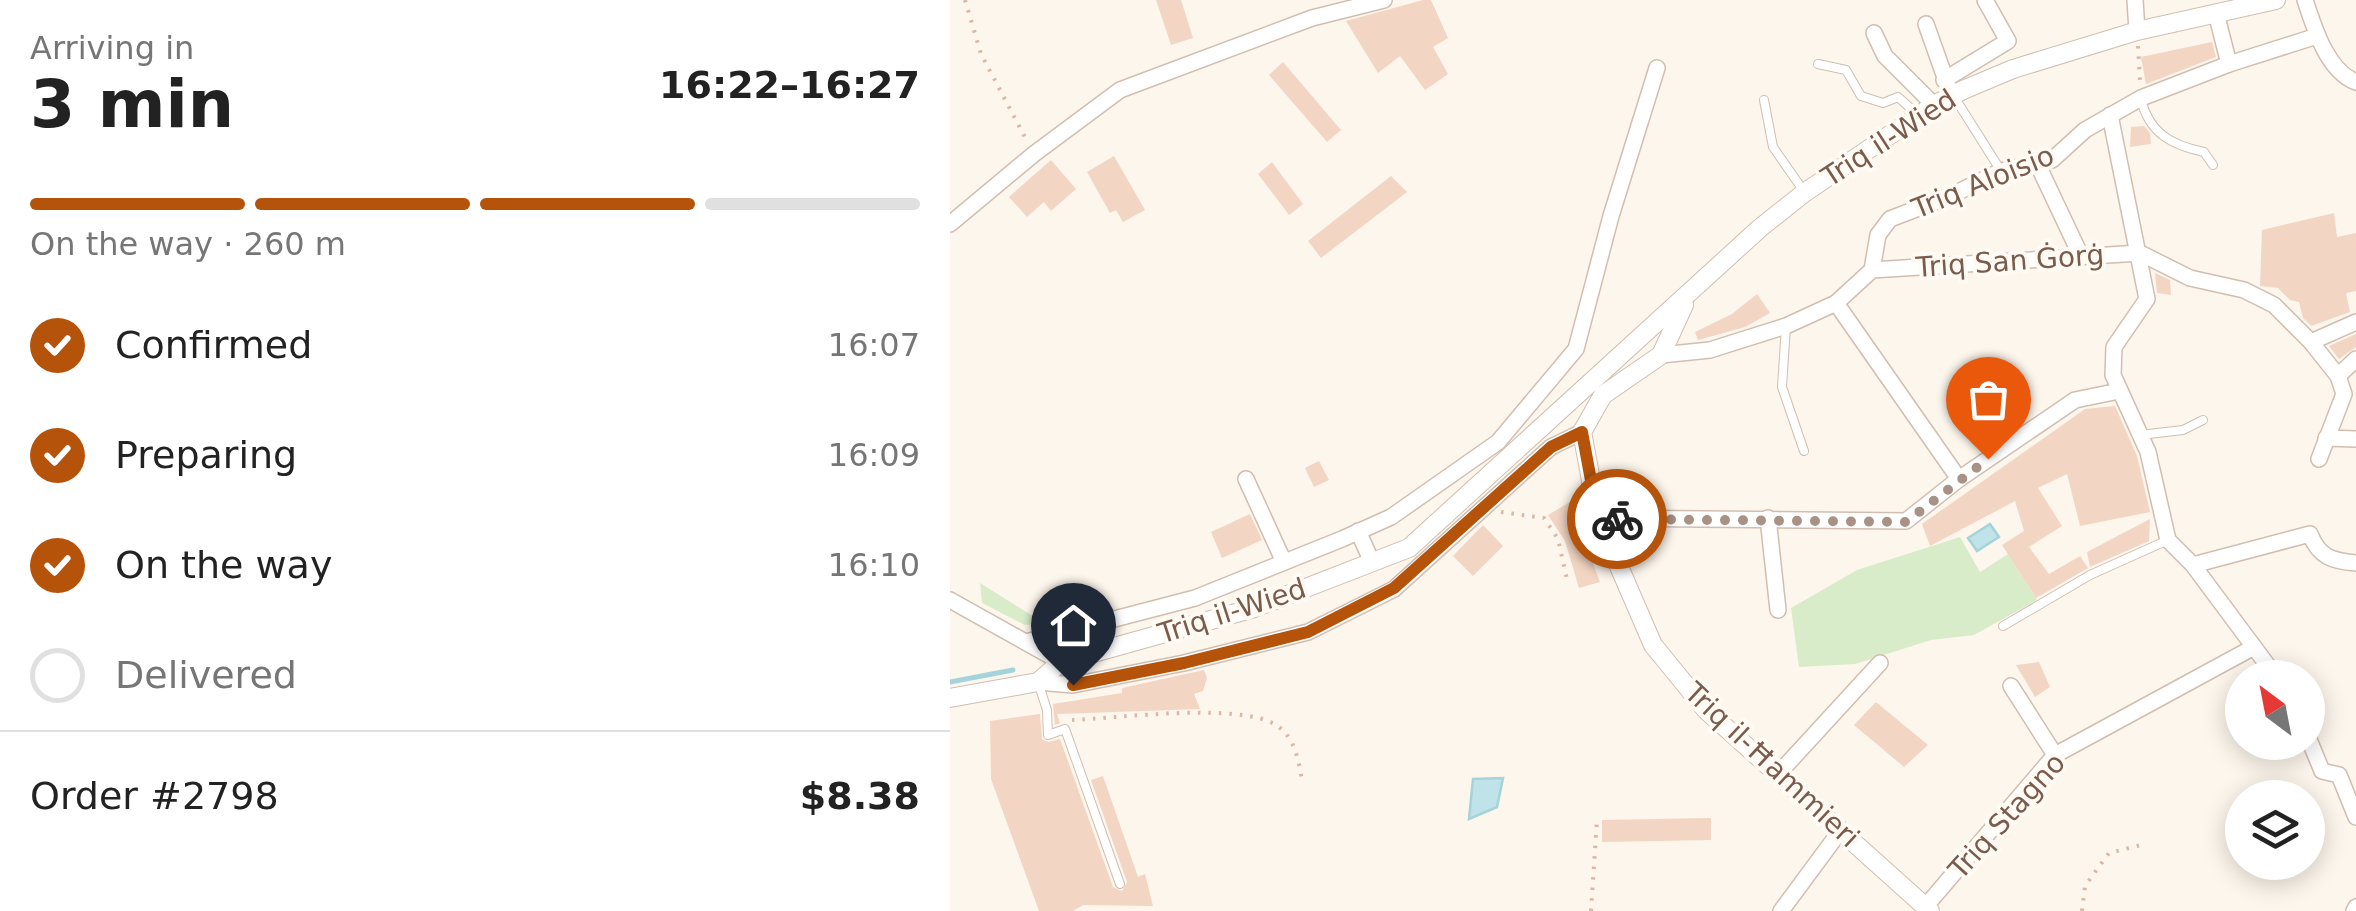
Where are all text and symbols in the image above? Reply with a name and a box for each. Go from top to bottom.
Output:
text: Arriving in [30,29,194,67]
text: 16:22–16:27 [659,63,920,107]
text: 3 min [30,67,234,142]
street label: Triq il-Wied [1815,82,1962,194]
street label: Triq Aloisio [1906,139,2059,226]
text: On the way · 260 m [30,225,346,263]
street label: Triq San Ġorġ [1914,237,2105,284]
icon: check [30,318,85,373]
text: Confirmed [115,323,312,367]
text: 16:07 [828,326,920,364]
pin [1946,357,2031,460]
icon: bag [1961,372,2016,427]
icon: check [30,428,85,483]
text: Preparing [115,433,297,477]
text: 16:09 [828,436,920,474]
courier [1567,469,1667,569]
icon: bike [1590,492,1645,547]
icon: check [30,538,85,593]
text: On the way [115,543,332,587]
text: 16:10 [828,546,920,584]
street label: Triq il-Wied [1153,572,1310,651]
pin [1031,583,1116,686]
icon: home [1046,598,1101,653]
text: Delivered [115,653,297,697]
north arrow [2225,660,2325,760]
map controls [2225,660,2325,880]
street label: Triq il-Ħammieri [1677,675,1866,854]
street label: Triq Stagno [1941,746,2072,886]
text: Order #2798 [30,774,279,818]
text: $8.38 [800,774,920,818]
button: layers [2225,780,2325,880]

